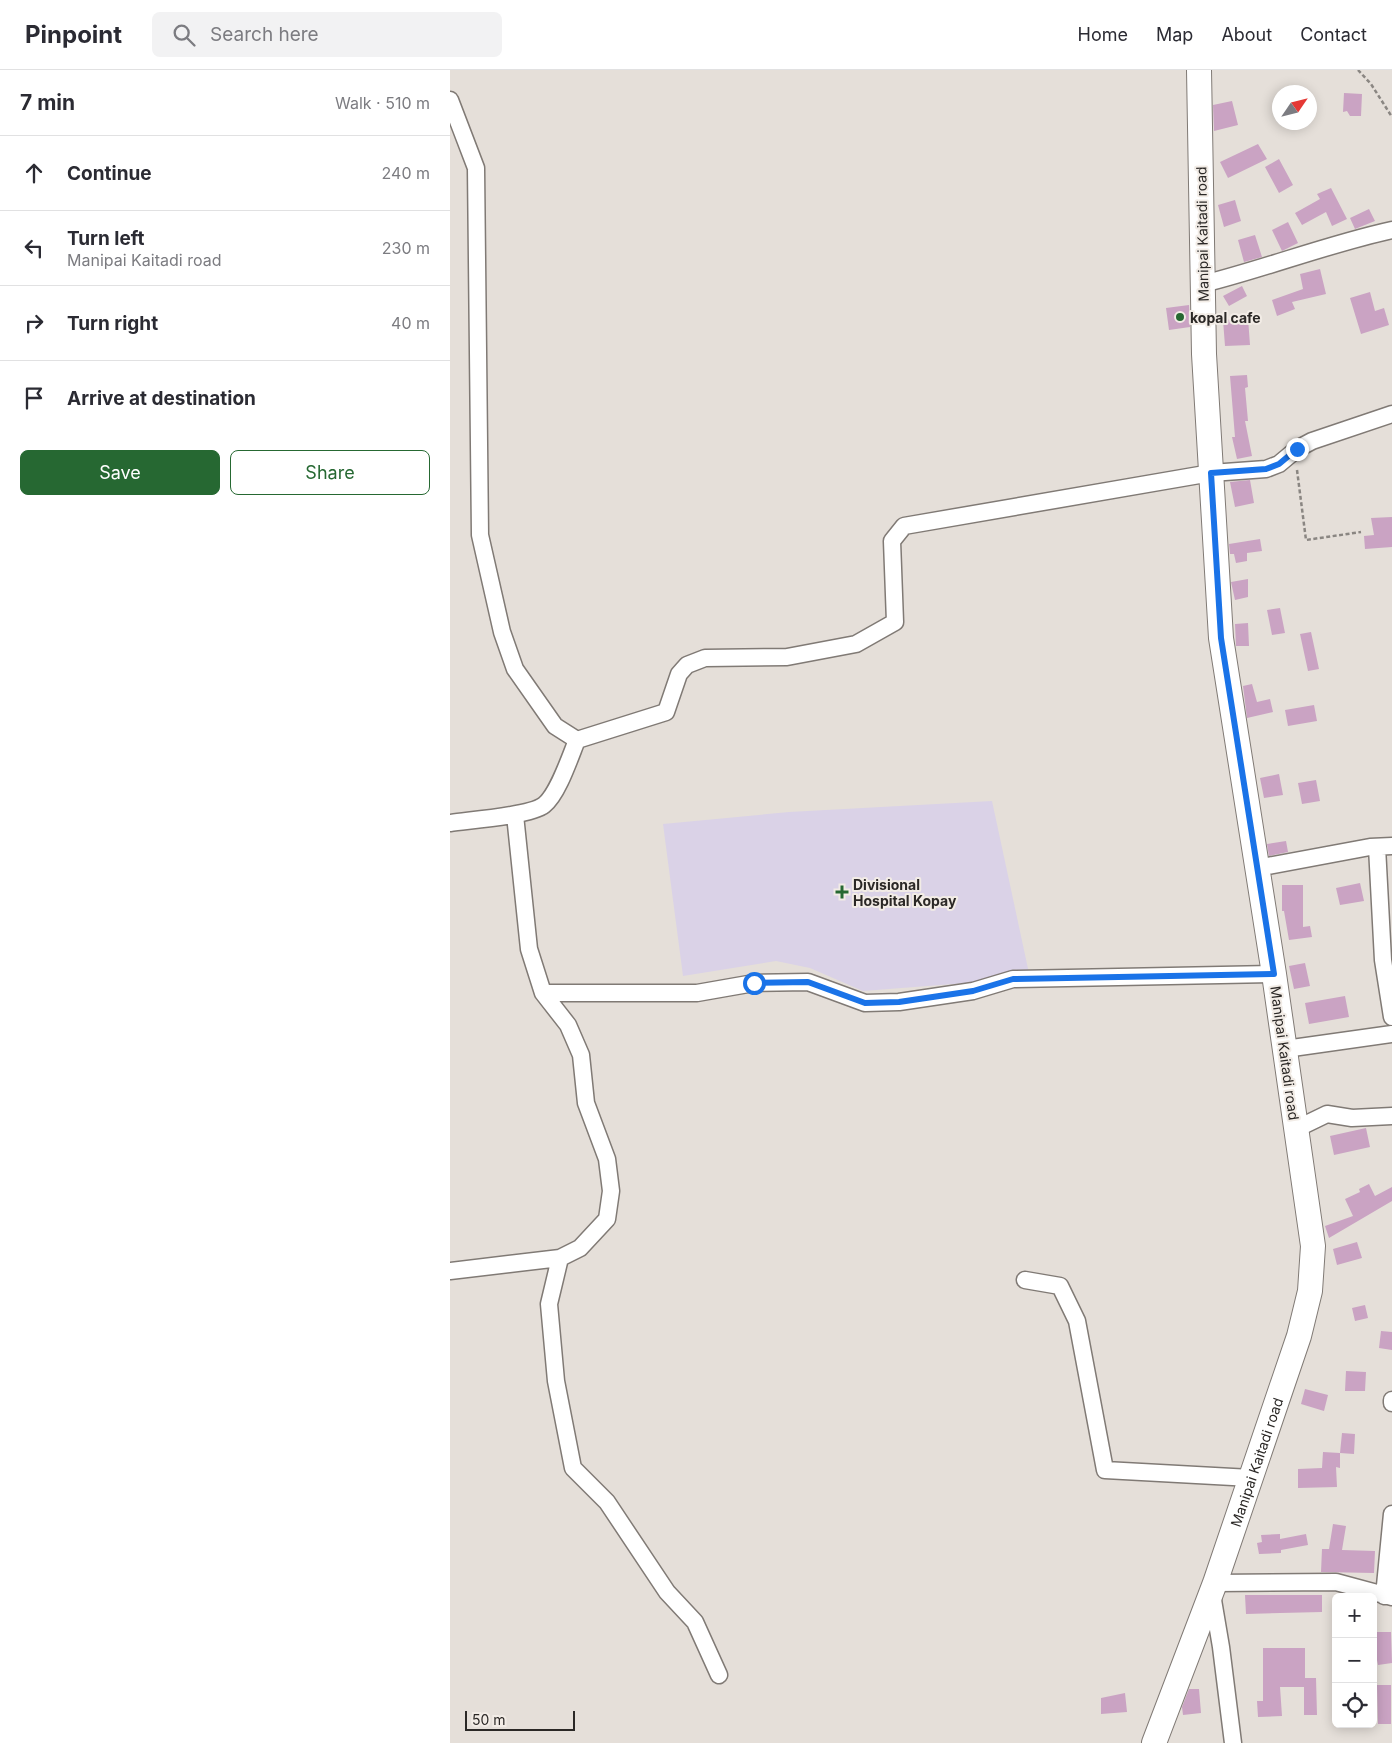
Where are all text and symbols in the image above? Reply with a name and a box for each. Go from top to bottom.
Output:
search box [152,12,502,57]
text: Pinpoint [25,20,122,49]
icon: search [170,21,198,49]
text: Search here [210,23,319,46]
text: Home [1078,24,1128,45]
text: Map [1156,24,1193,45]
text: About [1221,24,1272,45]
text: Contact [1300,24,1367,45]
north arrow [1272,85,1317,130]
text: 7 min [20,90,75,115]
text: Walk · 510 m [335,93,430,113]
icon: ahead [20,159,48,187]
text: Continue [67,162,152,185]
text: 240 m [382,163,430,183]
street label: Manipai Kaitadi road [1192,166,1212,302]
text: Turn left [67,227,145,250]
icon: left [20,234,48,262]
text: 230 m [382,238,430,258]
text: Manipai Kaitadi road [67,250,221,270]
icon: right [20,309,48,337]
place label: kopal cafe [1190,309,1261,326]
marker: kopal cafe [1174,311,1186,323]
text: Turn right [67,312,158,335]
text: 40 m [391,313,430,333]
icon: arrive [20,384,48,412]
text: Arrive at destination [67,387,256,410]
route end [1286,438,1309,461]
button: Save [20,450,220,495]
button: Share [230,450,430,495]
place label: Divisional Hospital Kopay [853,876,957,909]
marker: Divisional Hospital Kopay [835,885,849,899]
route start [743,972,766,995]
street label: Manipai Kaitadi road [1267,985,1303,1121]
street label: Manipai Kaitadi road [1226,1395,1286,1529]
map controls [1332,1593,1377,1728]
button: + [1332,1593,1377,1638]
button: − [1332,1638,1377,1683]
button: locate [1332,1683,1377,1728]
scale bar [465,1708,575,1731]
text: 50 m [472,1711,506,1728]

